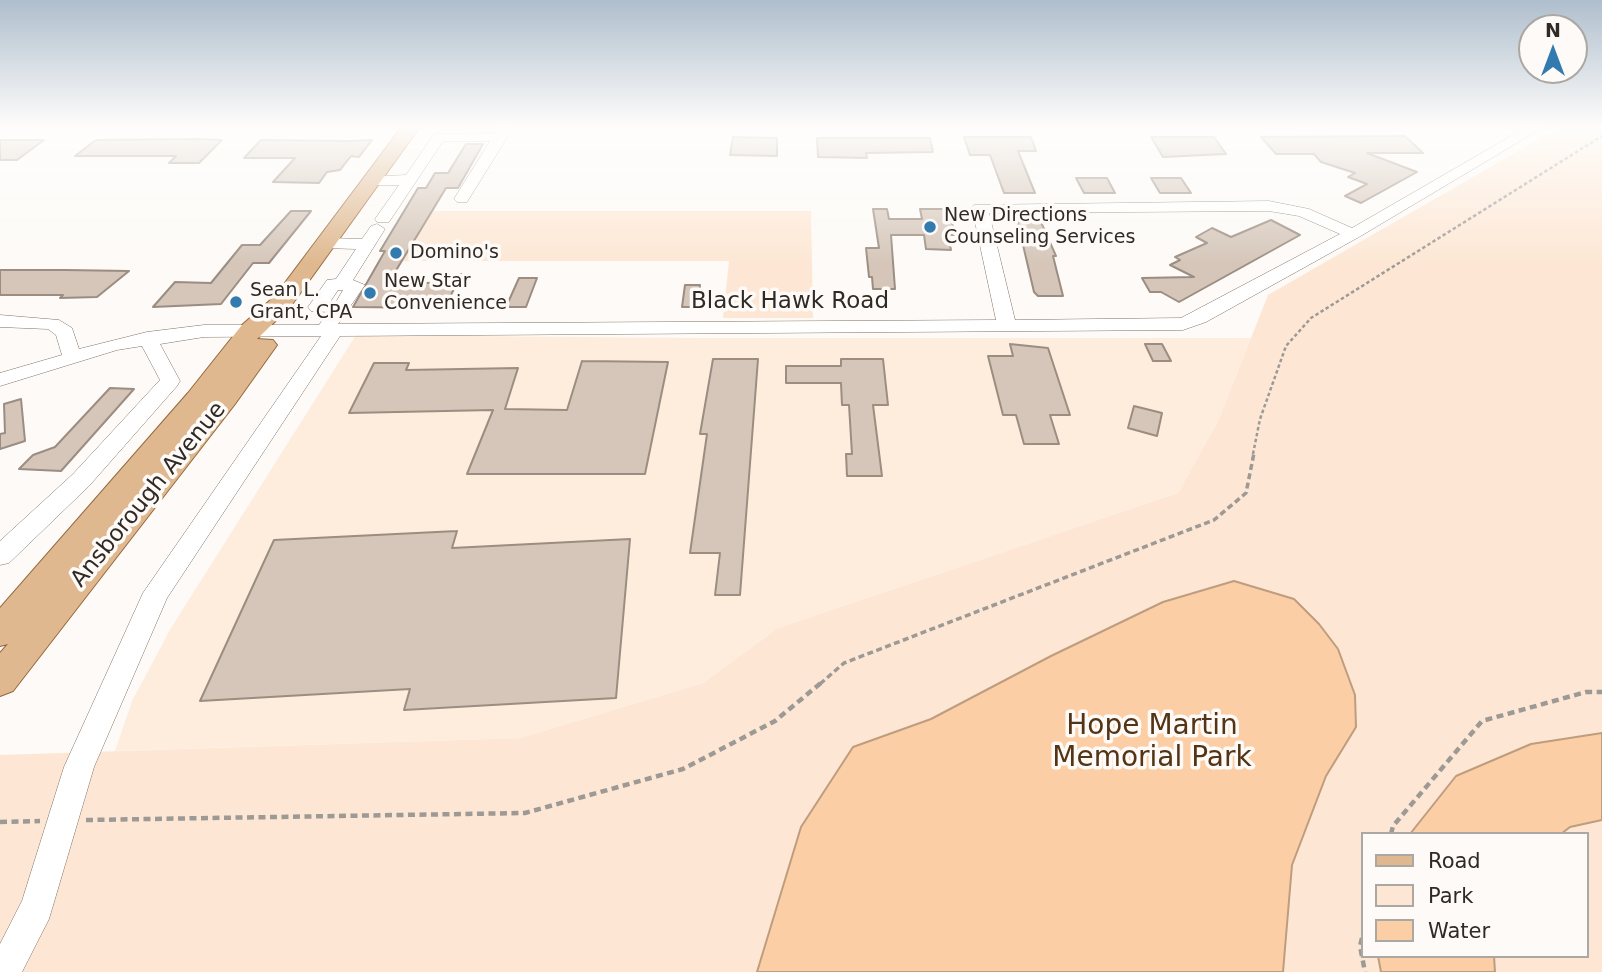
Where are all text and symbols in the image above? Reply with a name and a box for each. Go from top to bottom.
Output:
north arrow [1518,14,1588,84]
text: N [1545,19,1561,41]
place label: New Directions Counseling Services [944,205,1135,249]
marker: New Directions Counseling Services [922,219,938,235]
place label: Domino's [410,242,499,264]
marker: Domino's [388,245,404,261]
place label: New Star Convenience [384,271,507,315]
place label: Sean L. Grant, CPA [250,280,352,324]
marker: New Star Convenience [362,285,378,301]
street label: Black Hawk Road [691,288,889,316]
marker: Sean L. Grant, CPA [228,294,244,310]
street label: Ansborough Avenue [66,397,232,593]
park label: Hope Martin Memorial Park [1052,710,1252,776]
legend [1360,832,1588,958]
text: Road [1428,849,1481,873]
text: Park [1428,884,1473,908]
text: Water [1428,919,1490,943]

